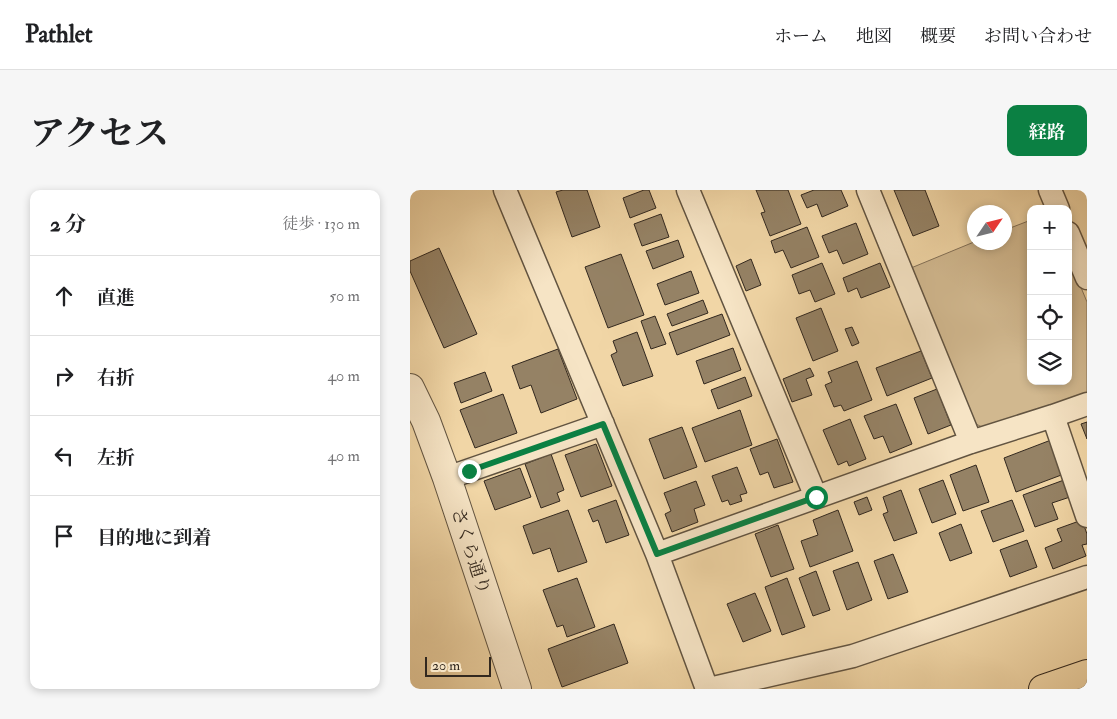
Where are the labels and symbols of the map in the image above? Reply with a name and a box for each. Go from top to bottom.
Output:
north arrow [967,205,1012,250]
route end [458,460,481,483]
route start [805,486,828,509]
street label: さくら通り [446,505,495,598]
scale bar [425,654,491,677]

